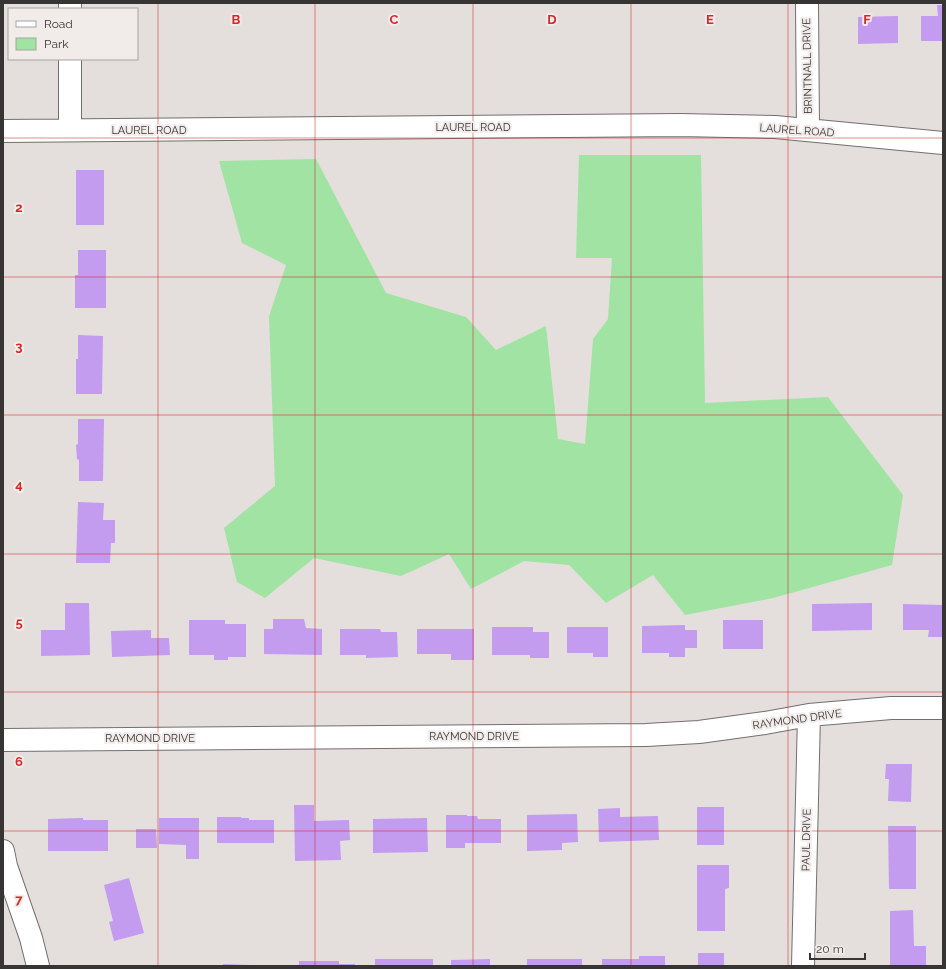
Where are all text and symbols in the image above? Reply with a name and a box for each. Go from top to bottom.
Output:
legend [8,8,138,60]
text: B [232,12,241,27]
text: C [390,12,399,27]
text: D [547,12,557,27]
text: E [706,12,714,27]
text: F [863,12,871,27]
text: Road [44,17,73,31]
street label: BRINTNALL DRIVE [800,18,815,114]
text: Park [44,37,69,51]
street label: LAUREL ROAD [435,121,511,134]
street label: LAUREL ROAD [759,121,835,140]
street label: LAUREL ROAD [111,124,187,137]
text: 2 [15,200,23,215]
text: 3 [15,339,23,354]
text: 4 [15,477,23,492]
text: 5 [15,615,23,630]
street label: RAYMOND DRIVE [752,707,843,732]
street label: RAYMOND DRIVE [429,730,519,743]
street label: RAYMOND DRIVE [105,732,195,745]
text: 6 [15,754,23,769]
street label: PAUL DRIVE [799,808,814,871]
text: 7 [15,892,23,907]
scale bar [810,935,865,961]
text: 20 m [816,942,844,956]

